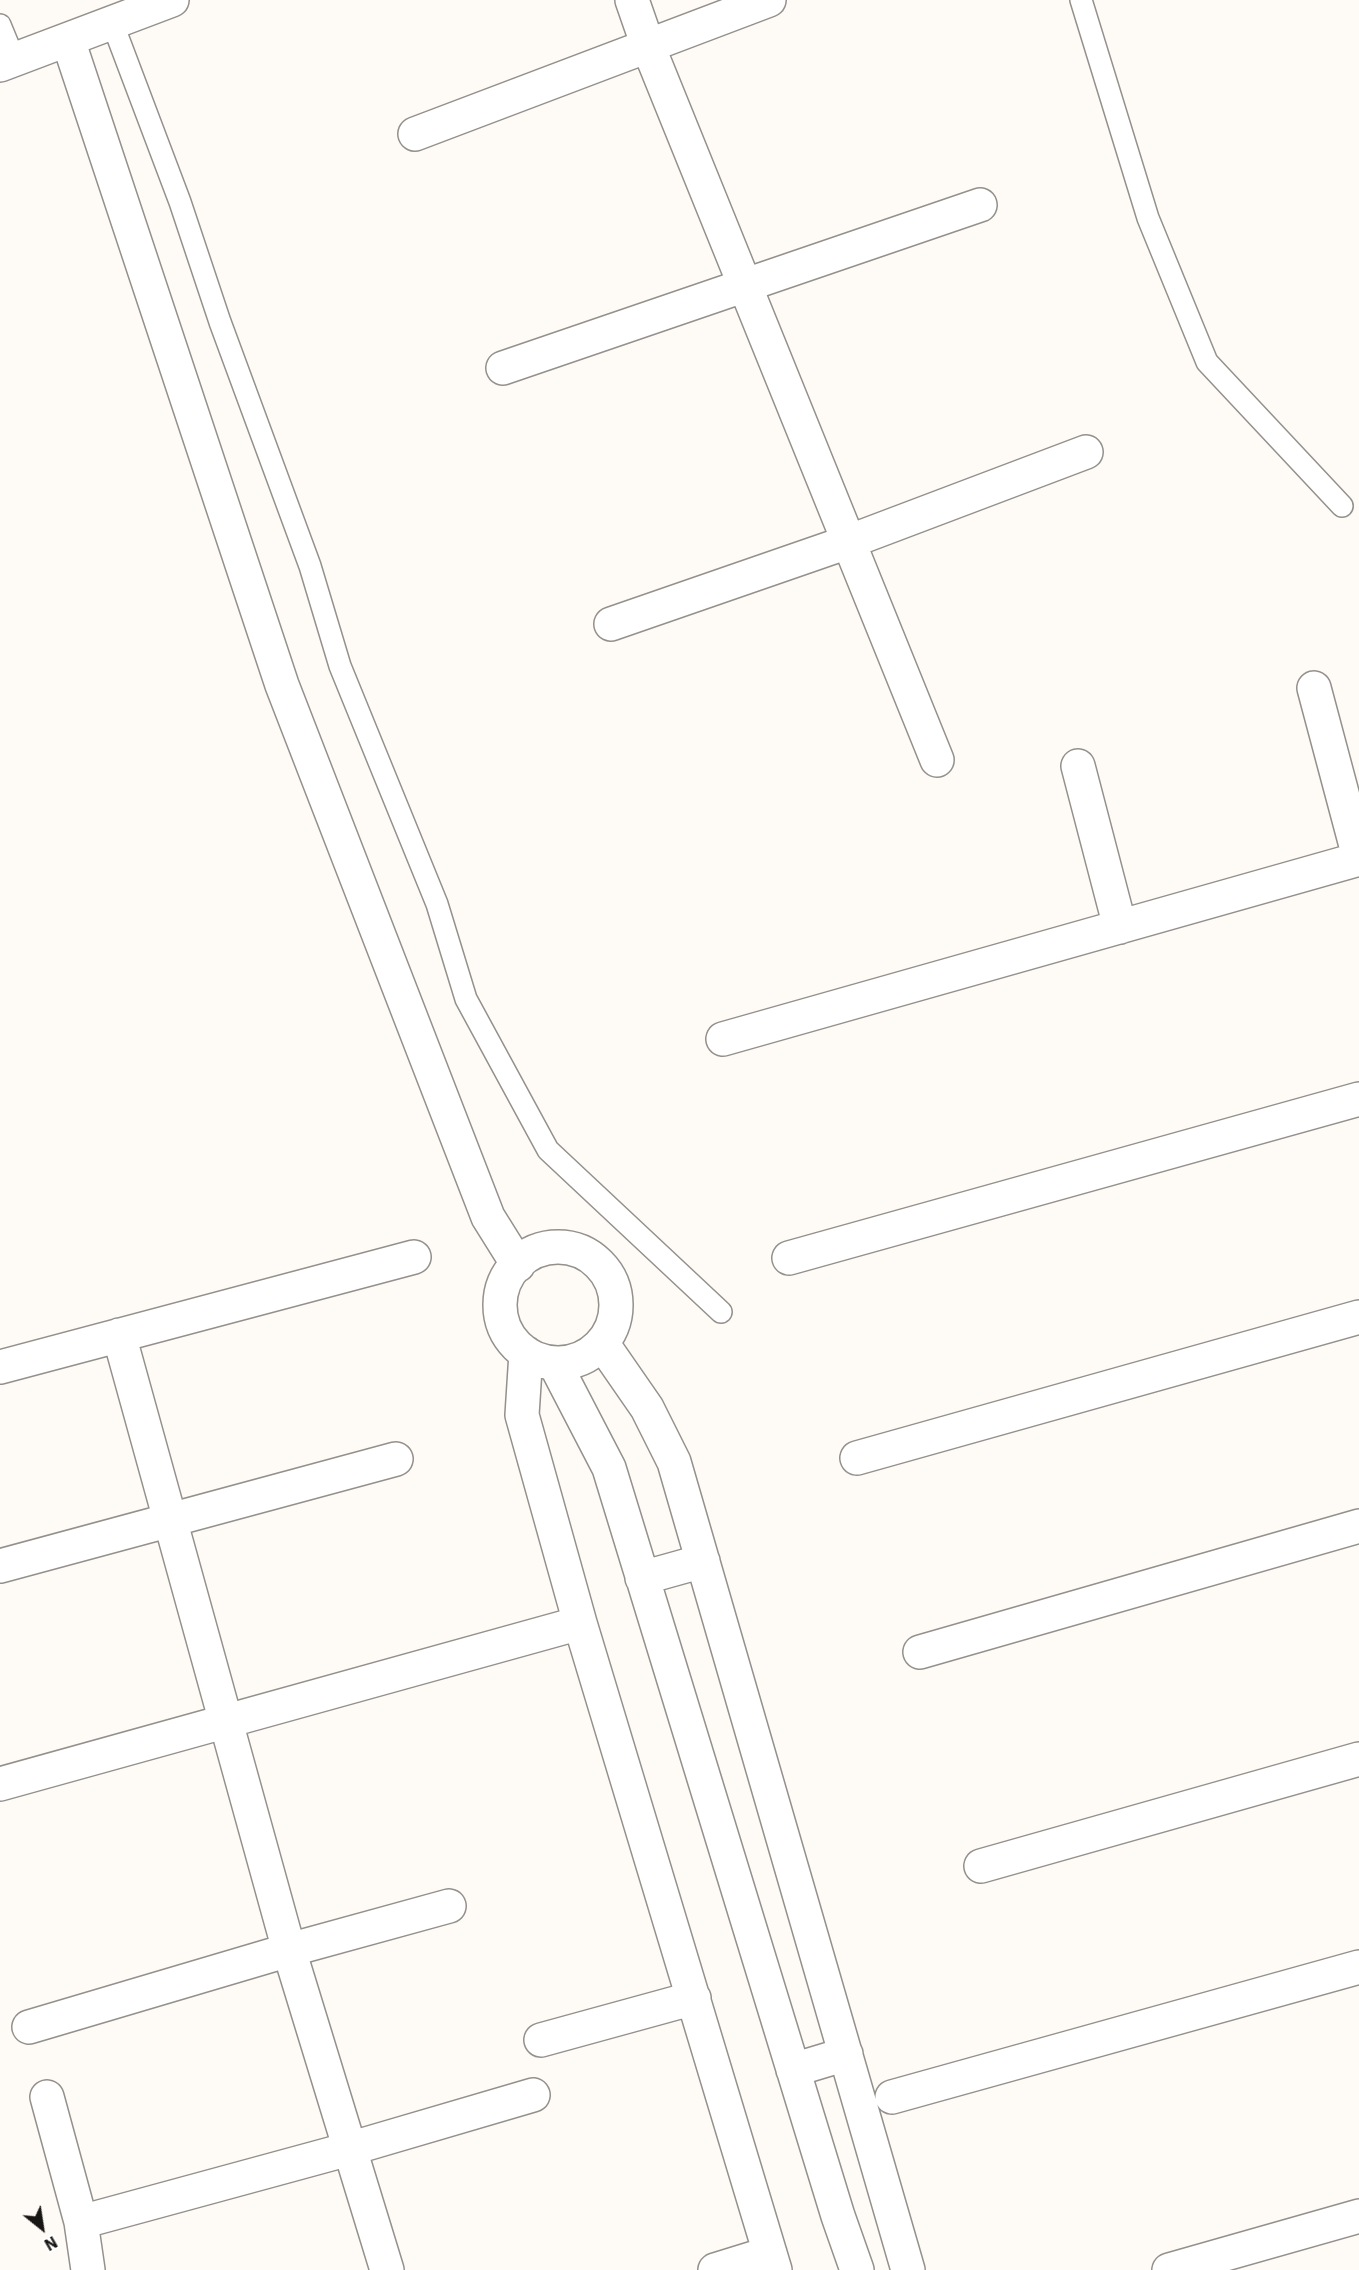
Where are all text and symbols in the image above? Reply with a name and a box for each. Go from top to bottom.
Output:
north arrow [12,2198,72,2258]
text: N [41,2232,61,2255]

